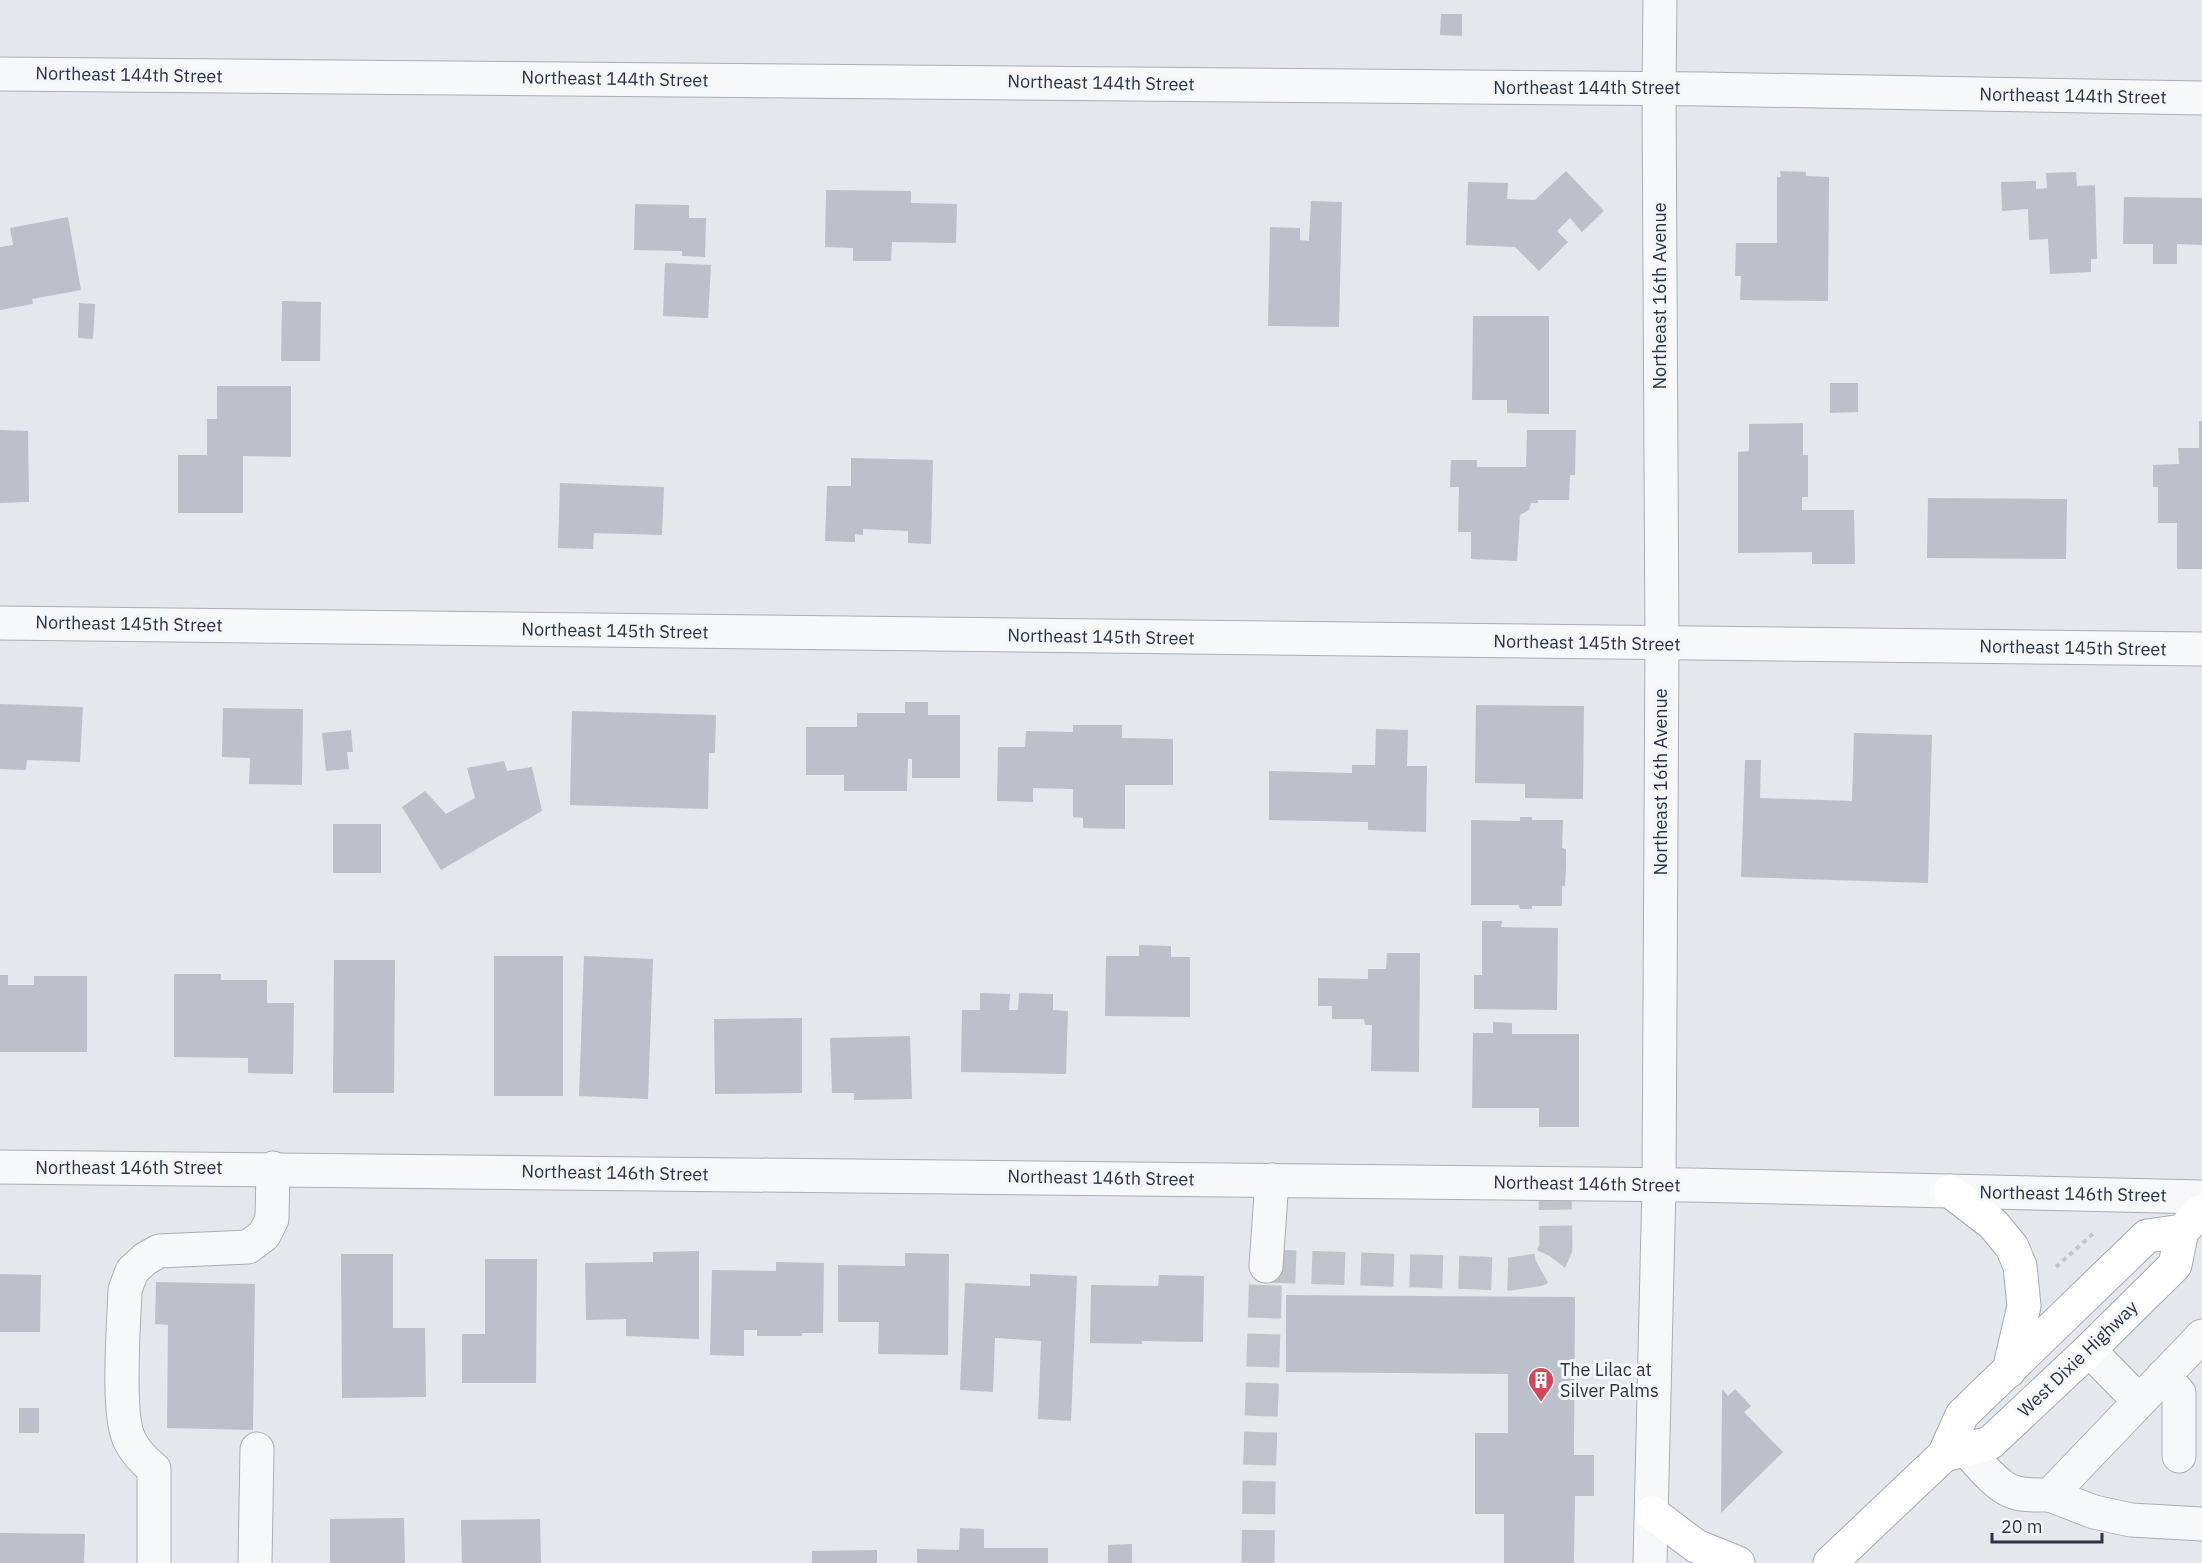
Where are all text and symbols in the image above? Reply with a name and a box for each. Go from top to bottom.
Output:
street label: Northeast 144th Street [35,61,223,88]
street label: Northeast 144th Street [521,65,709,92]
street label: Northeast 144th Street [1007,69,1195,96]
street label: Northeast 144th Street [1493,76,1681,99]
street label: Northeast 144th Street [1979,82,2167,109]
street label: Northeast 16th Avenue [1648,202,1671,390]
street label: Northeast 145th Street [35,610,223,637]
street label: Northeast 145th Street [521,617,709,644]
street label: Northeast 145th Street [1007,623,1195,650]
street label: Northeast 145th Street [1493,629,1681,656]
street label: Northeast 145th Street [1979,634,2167,661]
street label: Northeast 16th Avenue [1649,688,1672,876]
street label: Northeast 146th Street [35,1156,223,1179]
street label: Northeast 146th Street [521,1159,709,1186]
street label: Northeast 146th Street [1007,1164,1195,1191]
street label: Northeast 146th Street [1493,1170,1681,1197]
street label: Northeast 146th Street [1979,1180,2167,1207]
street label: West Dixie Highway [2013,1295,2143,1422]
place label: The Lilac at Silver Palms [1560,1358,1659,1402]
building icon: The Lilac at Silver Palms [1526,1365,1556,1403]
scale bar [1992,1506,2102,1544]
text: 20 m [2001,1515,2043,1538]

